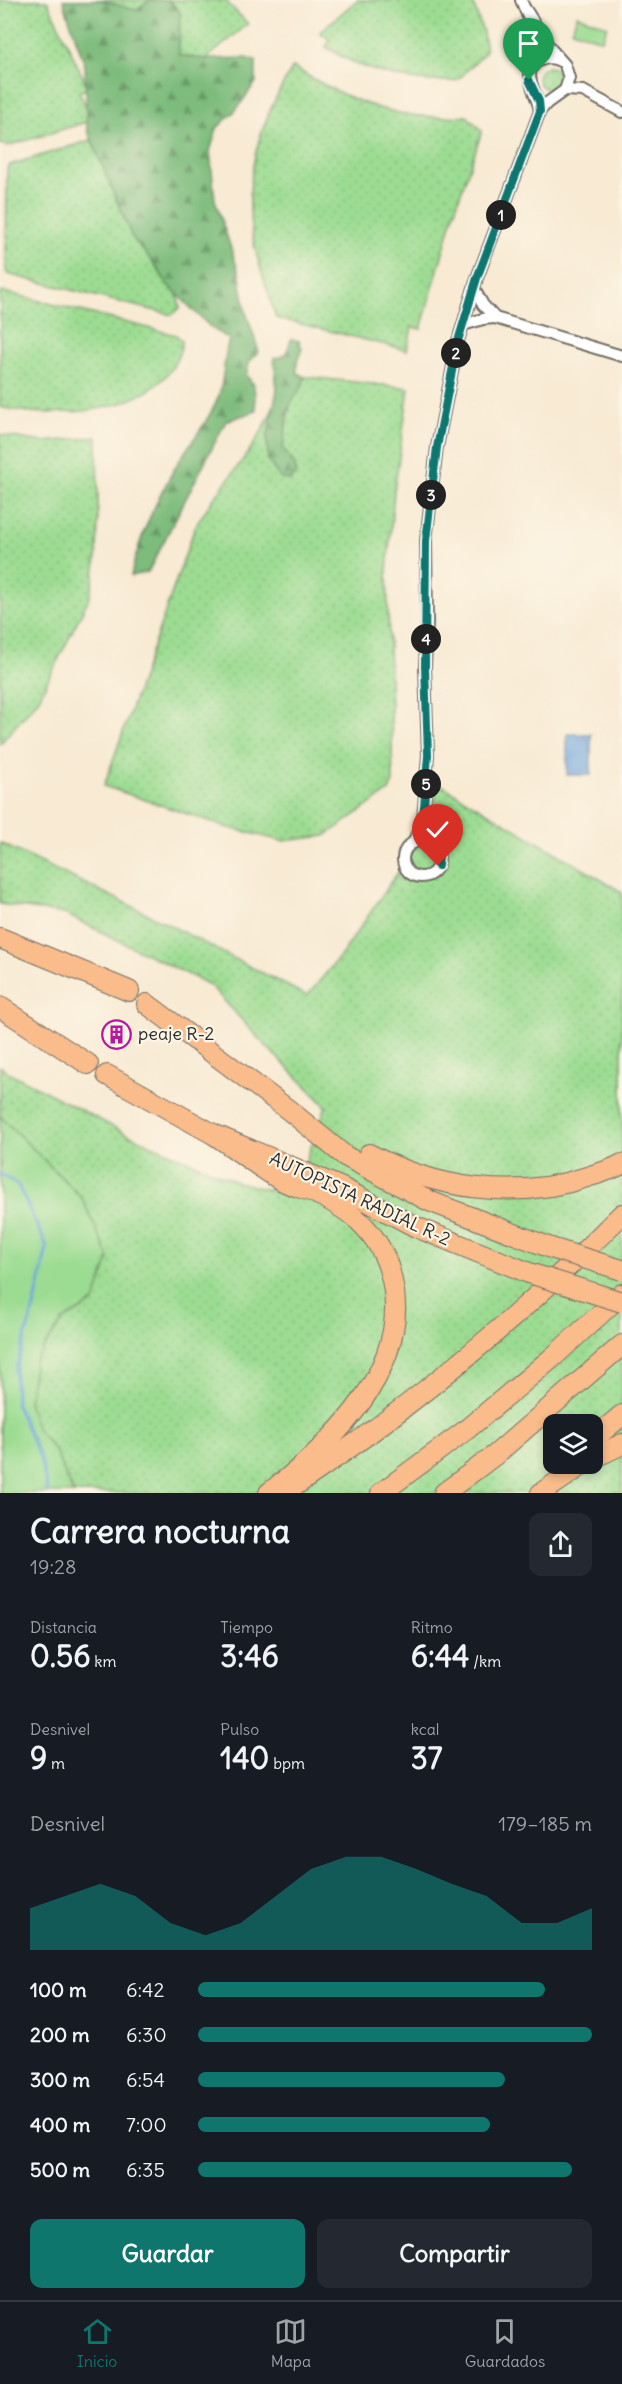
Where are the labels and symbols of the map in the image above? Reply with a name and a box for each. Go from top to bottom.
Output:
pin [503,18,554,80]
pin: 1 [486,200,516,230]
pin: 2 [441,338,471,368]
pin: 3 [416,480,446,510]
pin: 4 [411,624,441,654]
pin: 5 [411,769,441,799]
pin [412,804,463,866]
building icon: peaje R-2 [101,1018,133,1050]
place label: peaje R-2 [138,1022,215,1045]
street label: AUTOPISTA RADIAL R-2 [266,1147,454,1251]

